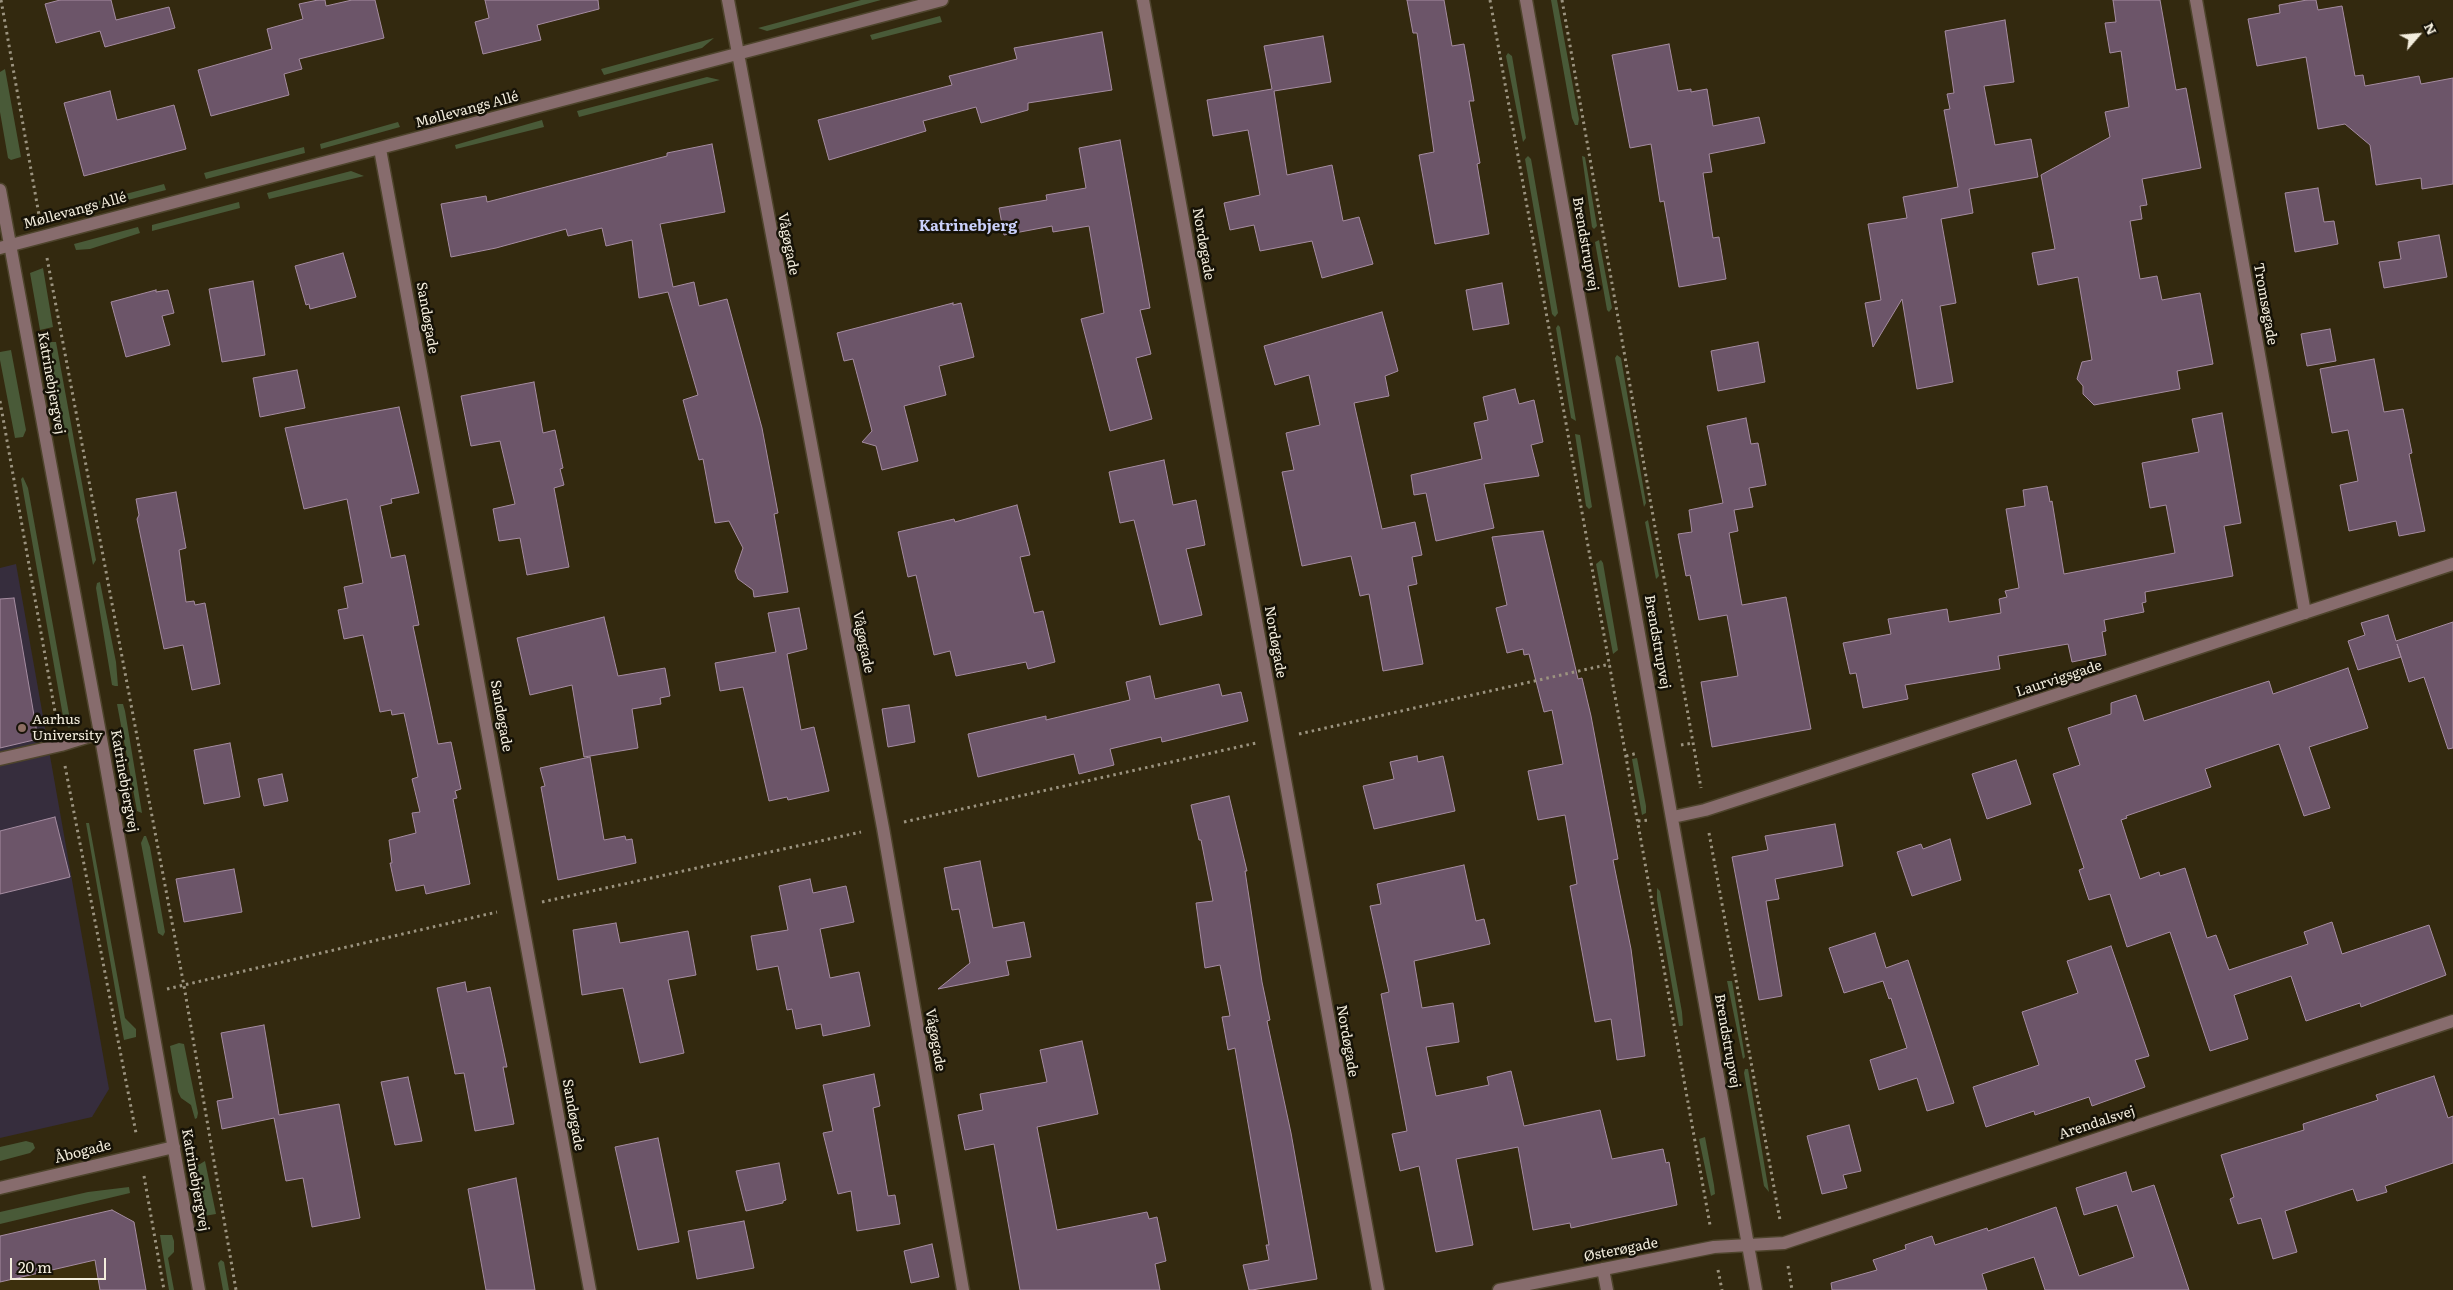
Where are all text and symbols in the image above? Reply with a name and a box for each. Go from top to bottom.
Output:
north arrow [2393,10,2443,60]
text: N [2420,18,2443,38]
street label: Møllevangs Allé [413,88,521,132]
street label: Møllevangs Allé [21,189,129,233]
street label: Brendstrupvej [1568,195,1602,293]
street label: Nordøgade [1188,207,1218,281]
street label: Vågøgade [774,211,802,277]
district label: Katrinebjerg [919,218,1017,236]
street label: Tromsøgade [2249,262,2281,346]
street label: Sandøgade [412,281,442,355]
street label: Katrinebjergvej [34,330,68,436]
street label: Brendstrupvej [1640,593,1674,691]
street label: Nordøgade [1260,605,1290,679]
street label: Vågøgade [849,609,877,675]
street label: Laurvigsgade [2014,657,2104,701]
street label: Sandøgade [486,679,516,753]
place label: Aarhus University [32,712,102,744]
marker: Aarhus University [16,722,28,734]
street label: Katrinebjergvej [107,728,141,834]
street label: Brendstrupvej [1710,992,1744,1090]
street label: Nordøgade [1332,1004,1362,1078]
street label: Vågøgade [921,1007,949,1073]
street label: Sandøgade [558,1078,588,1152]
street label: Arendalsvej [2057,1103,2137,1143]
street label: Katrinebjergvej [178,1127,212,1233]
street label: Åbogade [53,1137,113,1167]
street label: Østerøgade [1583,1235,1659,1265]
scale bar [12,1248,109,1280]
text: 20 m [18,1255,52,1278]

